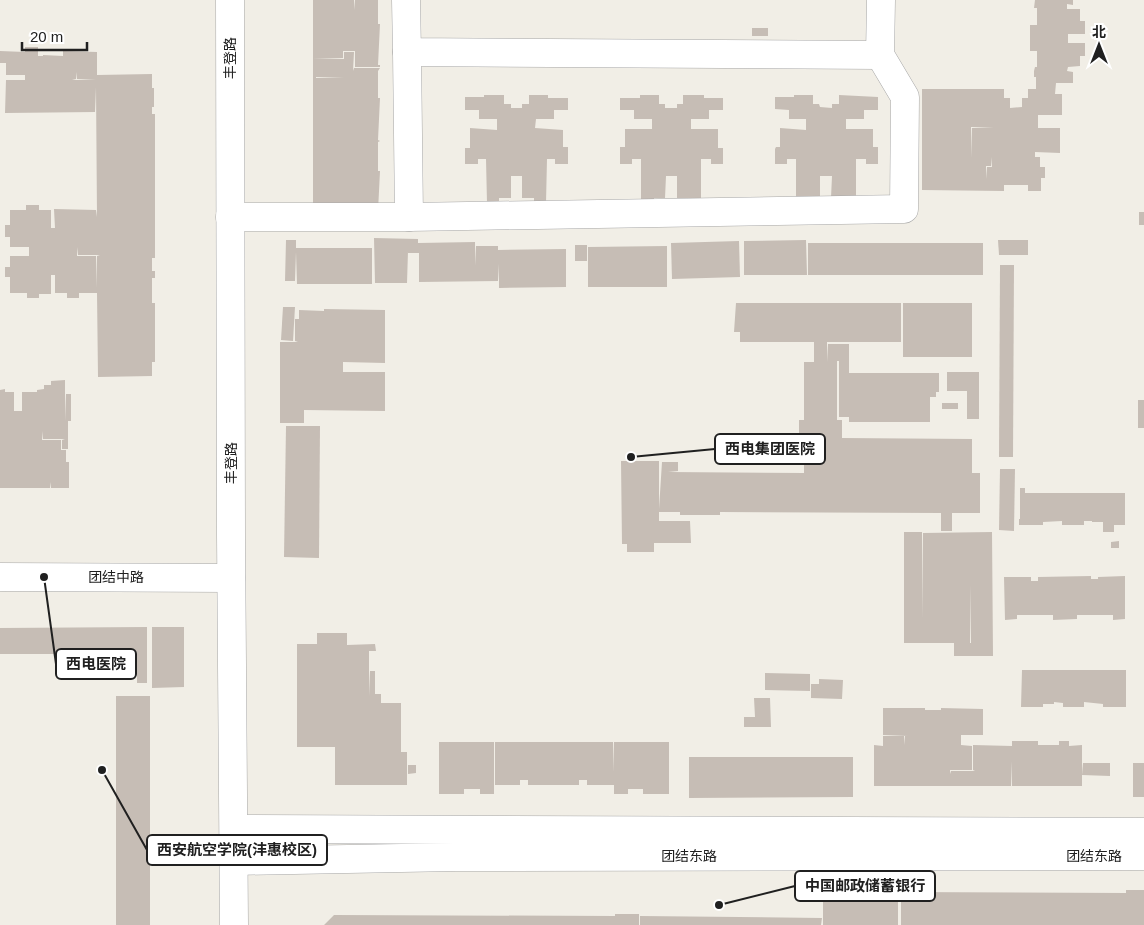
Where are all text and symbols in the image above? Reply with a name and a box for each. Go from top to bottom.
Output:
scale bar [22,20,88,52]
north arrow [1074,20,1124,70]
text: 北 [1092,24,1106,40]
text: 20 m [30,28,63,45]
street label: 丰登路 [222,37,238,79]
callout: 西电集团医院 [715,434,825,464]
text: 西电集团医院 [725,440,815,457]
street label: 丰登路 [223,442,239,484]
street label: 团结中路 [88,569,144,585]
callout: 西电医院 [56,649,136,679]
text: 西电医院 [66,655,126,672]
callout: 西安航空学院(沣惠校区) [147,835,327,865]
text: 西安航空学院(沣惠校区) [157,841,317,858]
street label: 团结东路 [661,848,717,864]
street label: 团结东路 [1066,848,1122,864]
callout: 中国邮政储蓄银行 [795,871,935,901]
text: 中国邮政储蓄银行 [805,877,925,894]

